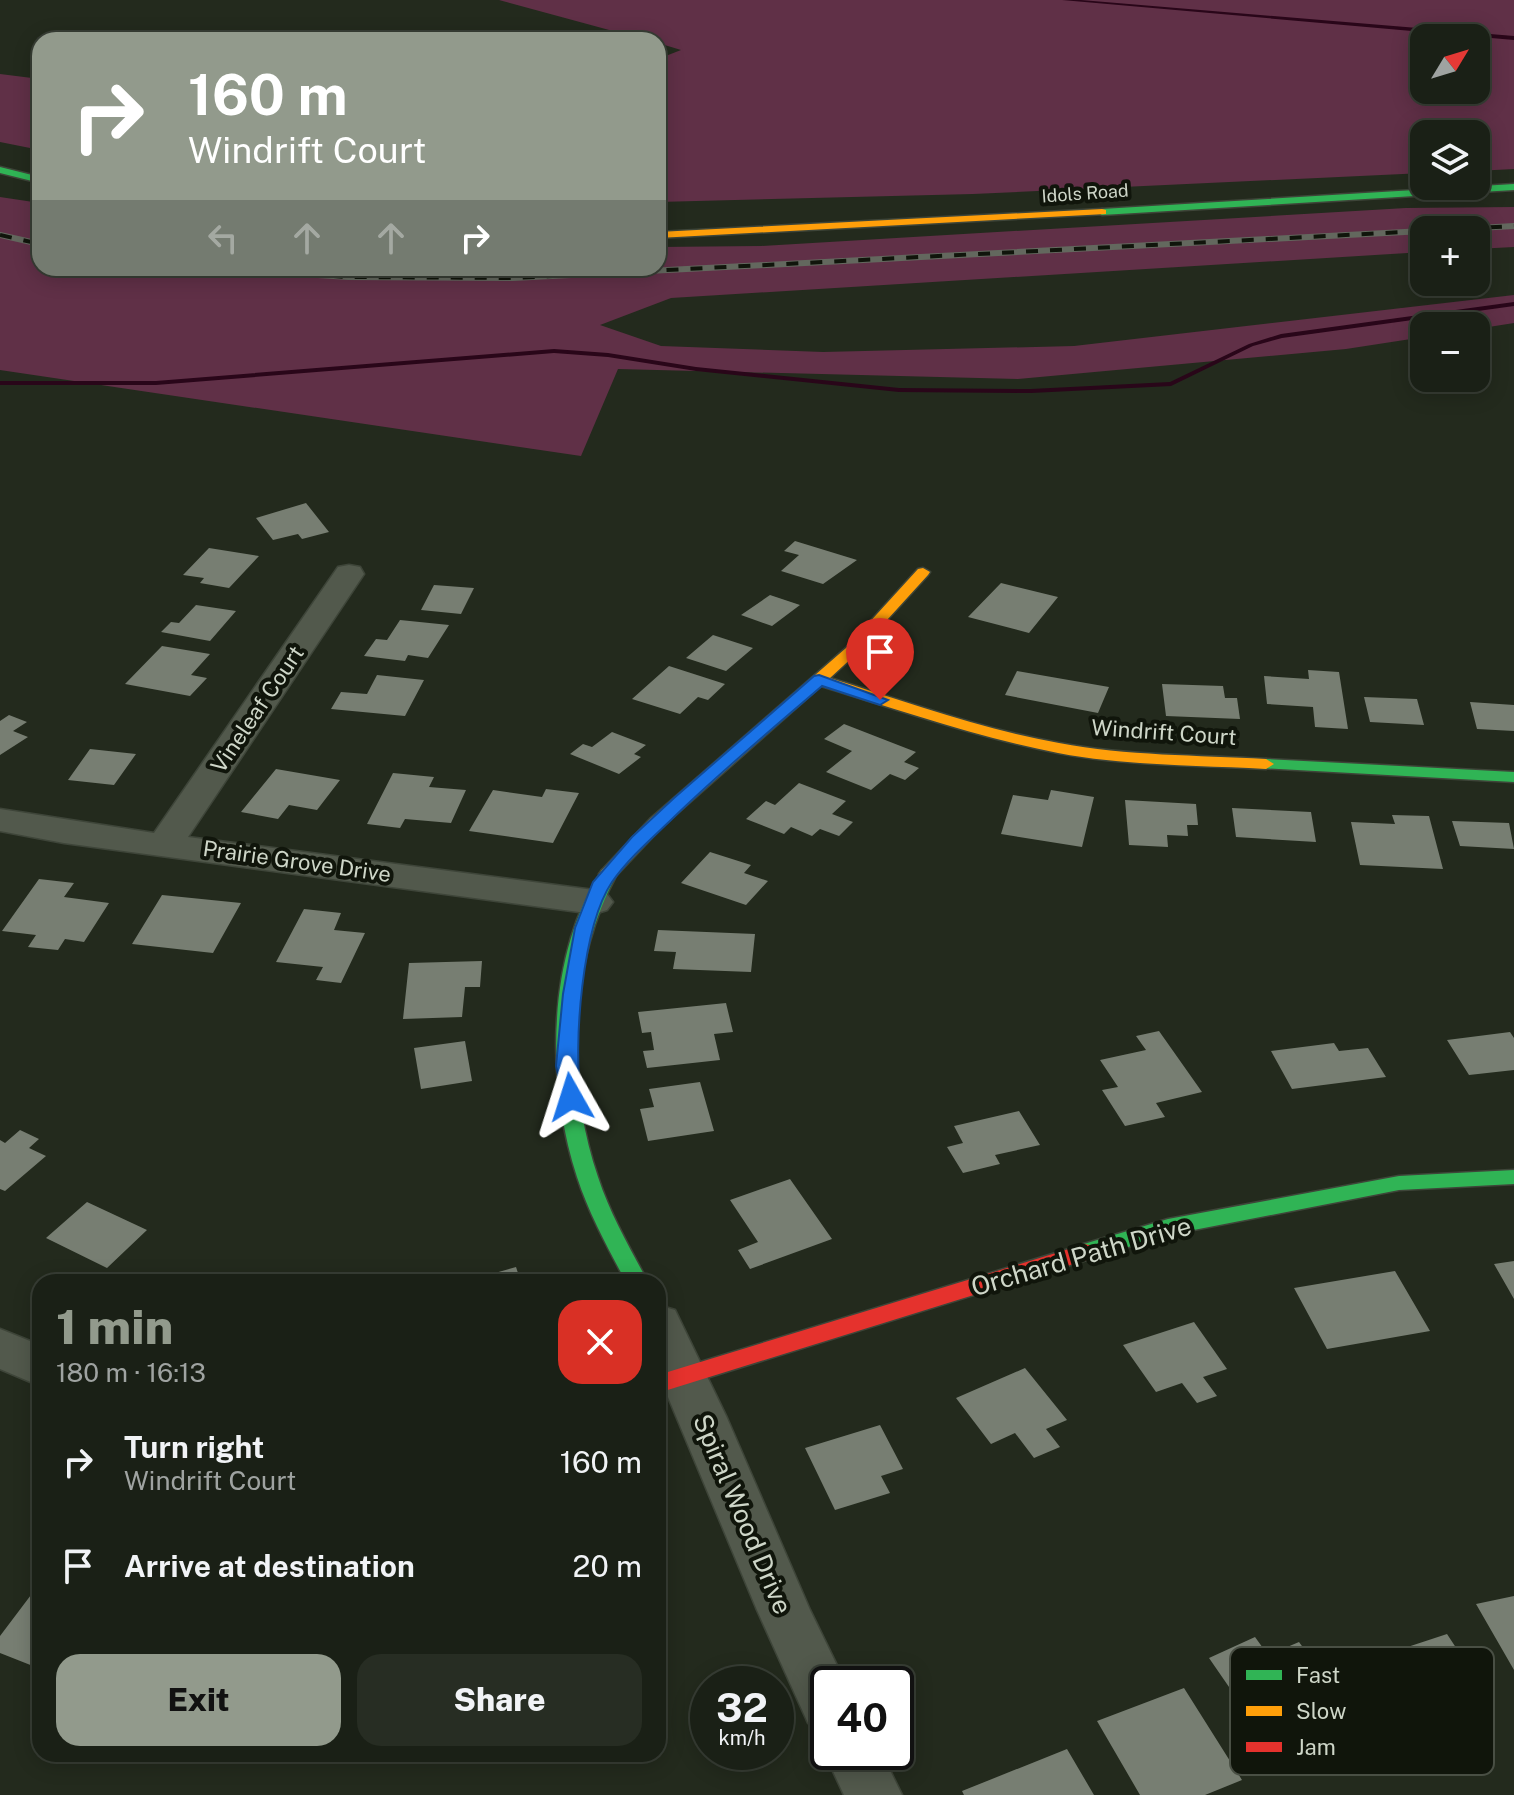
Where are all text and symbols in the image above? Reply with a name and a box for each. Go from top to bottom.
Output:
north arrow [1410,24,1490,104]
map controls [1410,24,1490,392]
text: 160 m [188,62,348,128]
icon: right [56,64,160,168]
button: layers [1410,120,1490,200]
text: Windrift Court [188,129,427,171]
street label: Idols Road [1041,179,1129,207]
icon: left [201,216,245,260]
icon: ahead [285,216,329,260]
icon: ahead [369,216,413,260]
icon: right [453,216,497,260]
button: + [1410,216,1490,296]
button: − [1410,312,1490,392]
pin [846,618,914,700]
icon: arrive [858,630,902,674]
street label: Vineleaf Court [205,641,309,777]
street label: Windrift Court [1090,714,1238,750]
street label: Prairie Grove Drive [201,835,393,887]
position arrow [529,1055,613,1139]
street label: Orchard Path Drive [967,1210,1195,1302]
text: 1 min [56,1298,173,1355]
button: close [558,1300,642,1384]
text: 180 m · 16:13 [56,1357,206,1388]
street label: Spiral Wood Drive [687,1409,799,1619]
text: Turn right [124,1429,264,1465]
icon: right [56,1440,100,1484]
text: 160 m [560,1444,642,1480]
text: Windrift Court [124,1465,296,1496]
icon: arrive [56,1544,100,1588]
text: Arrive at destination [124,1548,415,1584]
text: 20 m [573,1548,642,1584]
legend [1230,1647,1494,1775]
button: Exit [56,1654,341,1746]
button: Share [357,1654,642,1746]
text: Fast [1296,1662,1340,1688]
speed limit sign: 40 [810,1666,914,1770]
text: 32 [716,1684,768,1731]
text: Slow [1296,1698,1346,1724]
text: km/h [718,1726,766,1750]
text: Jam [1296,1734,1336,1760]

